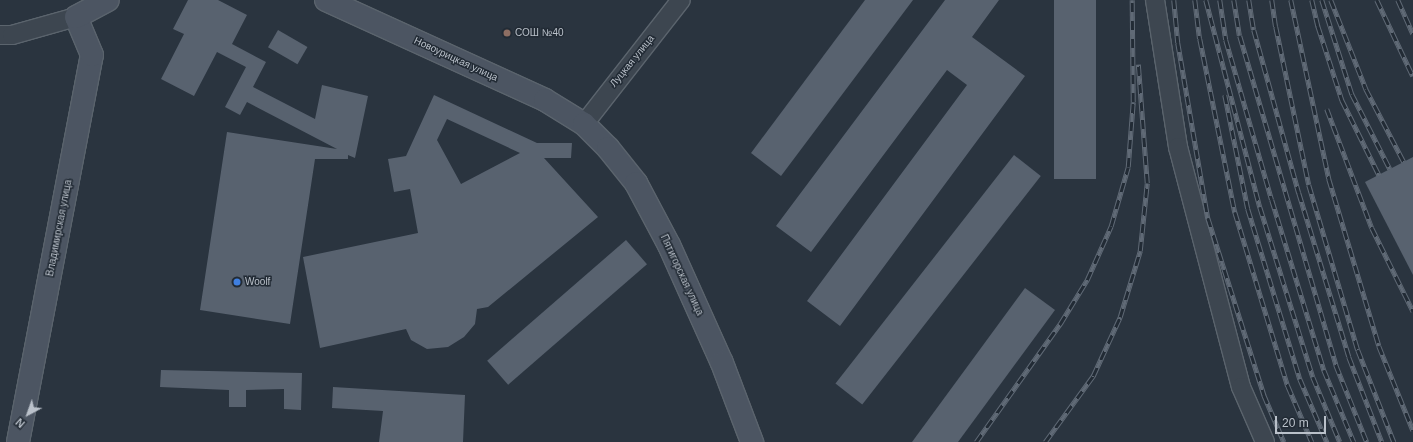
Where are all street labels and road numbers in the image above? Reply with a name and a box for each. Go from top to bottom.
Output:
street label: Луцкая улица [607,33,657,89]
street label: Новоурицкая улица [412,34,500,84]
street label: Владимирская улица [44,179,74,277]
street label: Пятигорская улица [658,233,706,317]

